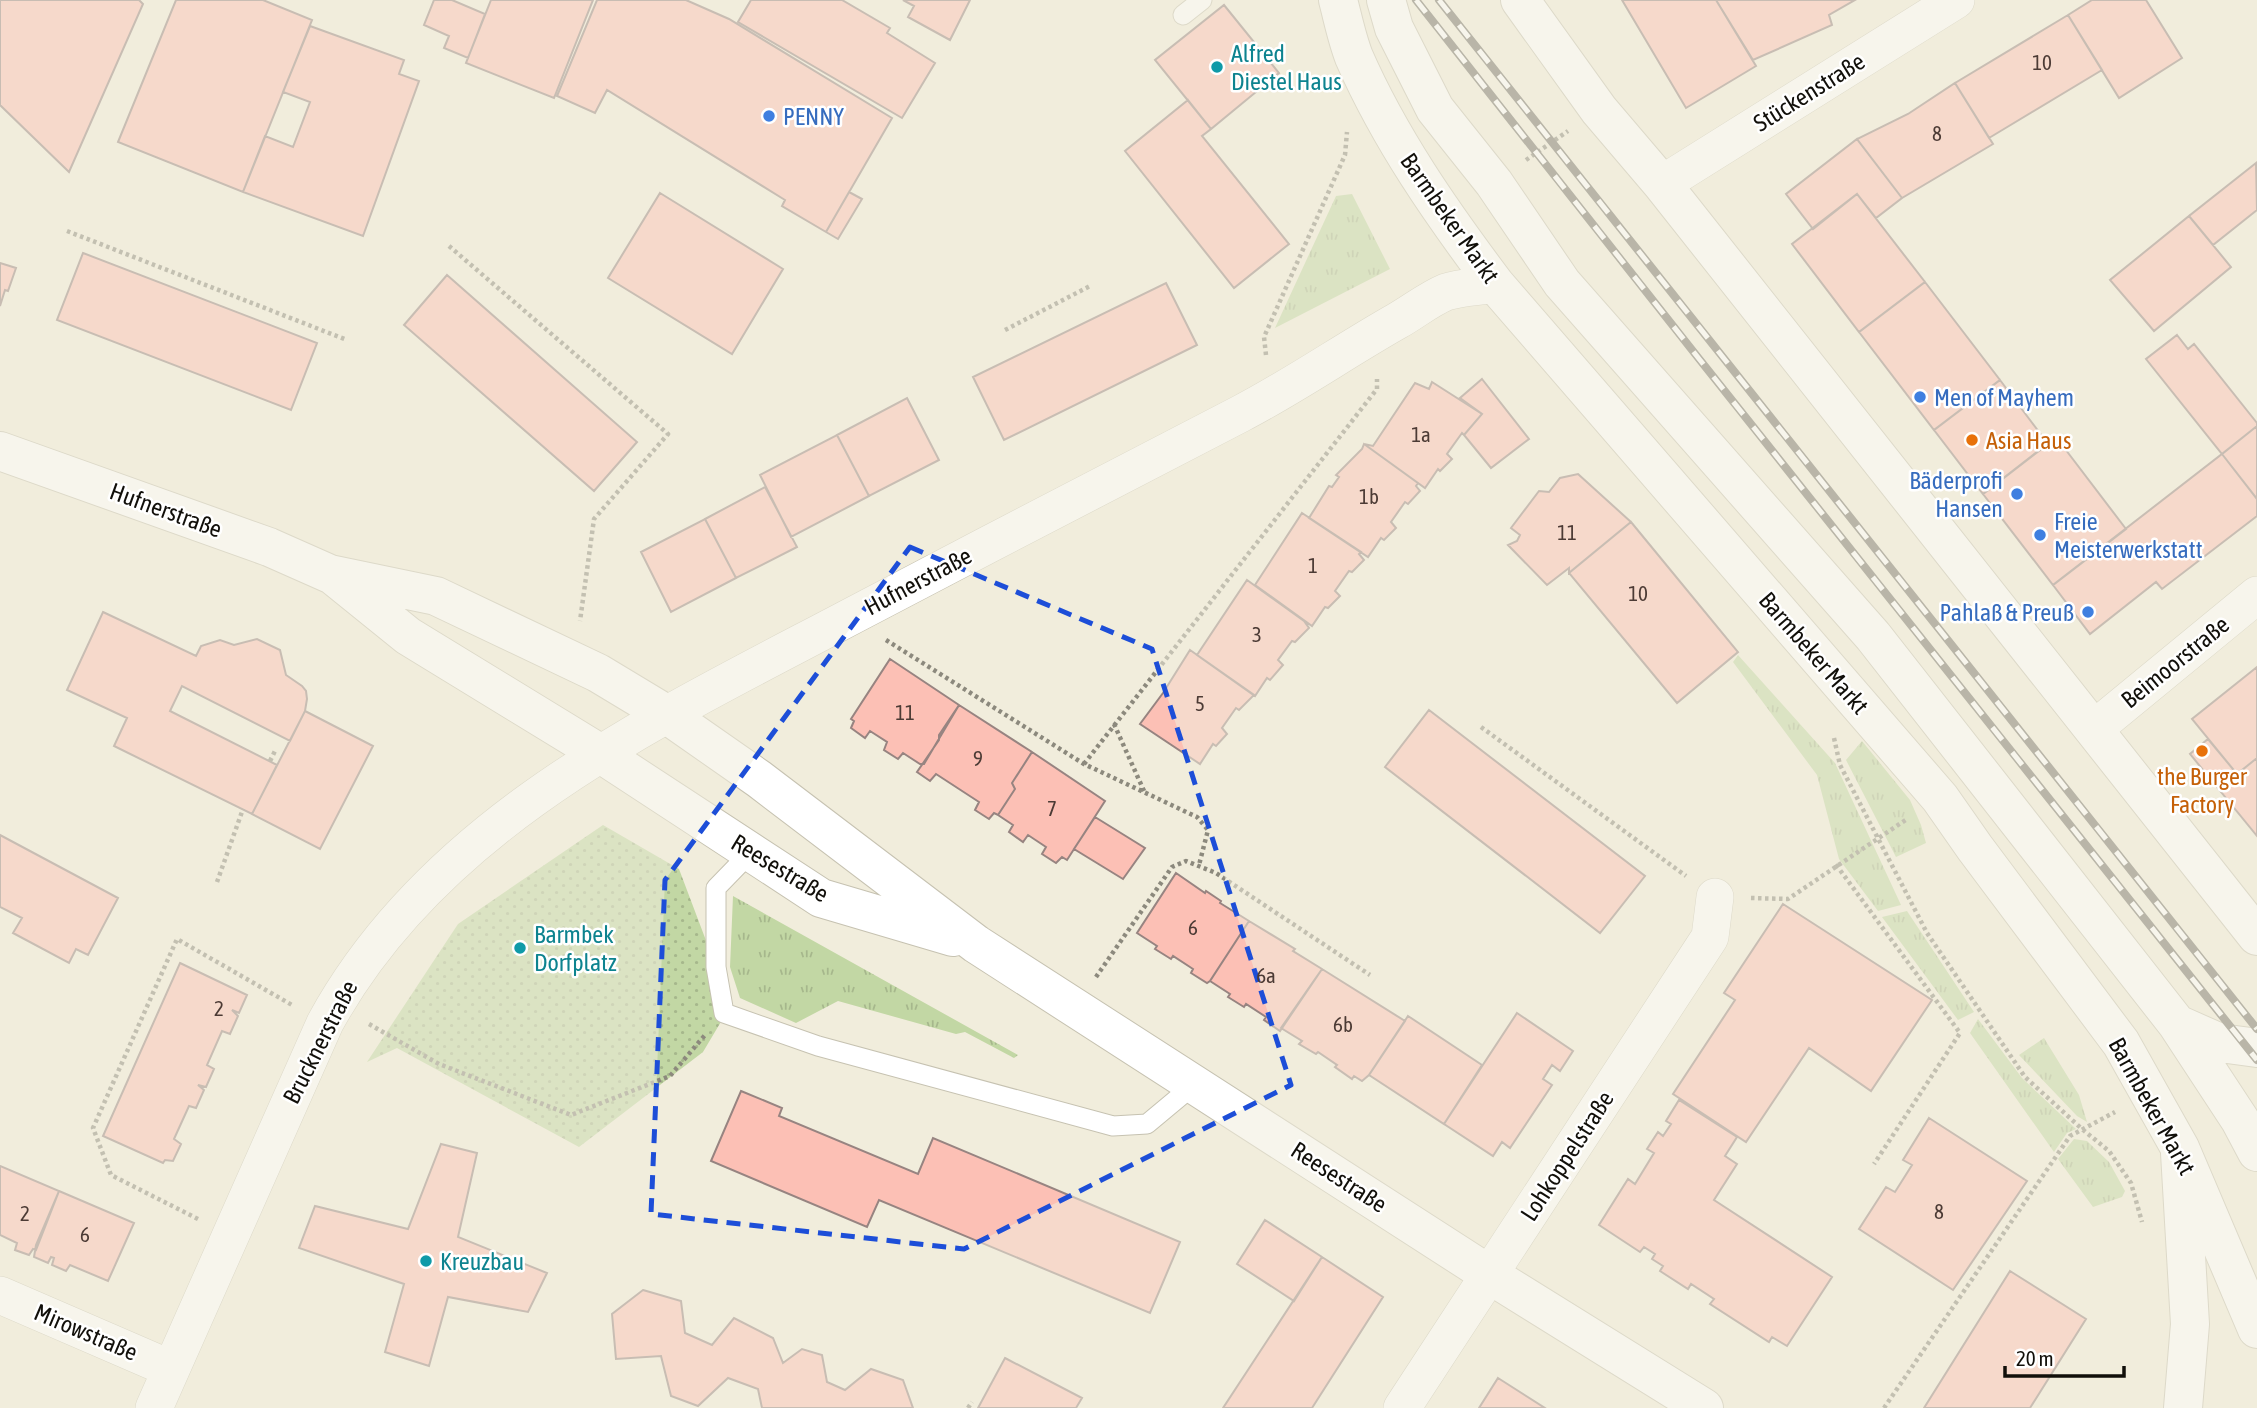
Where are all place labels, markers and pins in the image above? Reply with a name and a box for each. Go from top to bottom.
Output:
place label: Alfred Diestel Haus [1231,40,1342,95]
marker: Alfred Diestel Haus [1209,59,1225,75]
place label: PENNY [783,103,844,130]
marker: PENNY [761,108,777,124]
place label: Men of Mayhem [1934,384,2074,411]
marker: Men of Mayhem [1912,389,1928,405]
place label: Asia Haus [1986,427,2071,454]
marker: Asia Haus [1964,432,1980,448]
place label: Bäderprofi Hansen [1909,467,2003,522]
marker: Bäderprofi Hansen [2009,486,2025,502]
place label: Freie Meisterwerkstatt [2054,508,2203,563]
marker: Freie Meisterwerkstatt [2032,527,2048,543]
place label: Pahlaß & Preuß [1939,599,2074,626]
marker: Pahlaß & Preuß [2080,604,2096,620]
marker: the Burger Factory [2194,743,2210,759]
place label: the Burger Factory [2157,763,2248,818]
place label: Barmbek Dorfplatz [534,921,617,976]
marker: Barmbek Dorfplatz [512,940,528,956]
place label: Kreuzbau [440,1248,524,1275]
marker: Kreuzbau [418,1253,434,1269]

